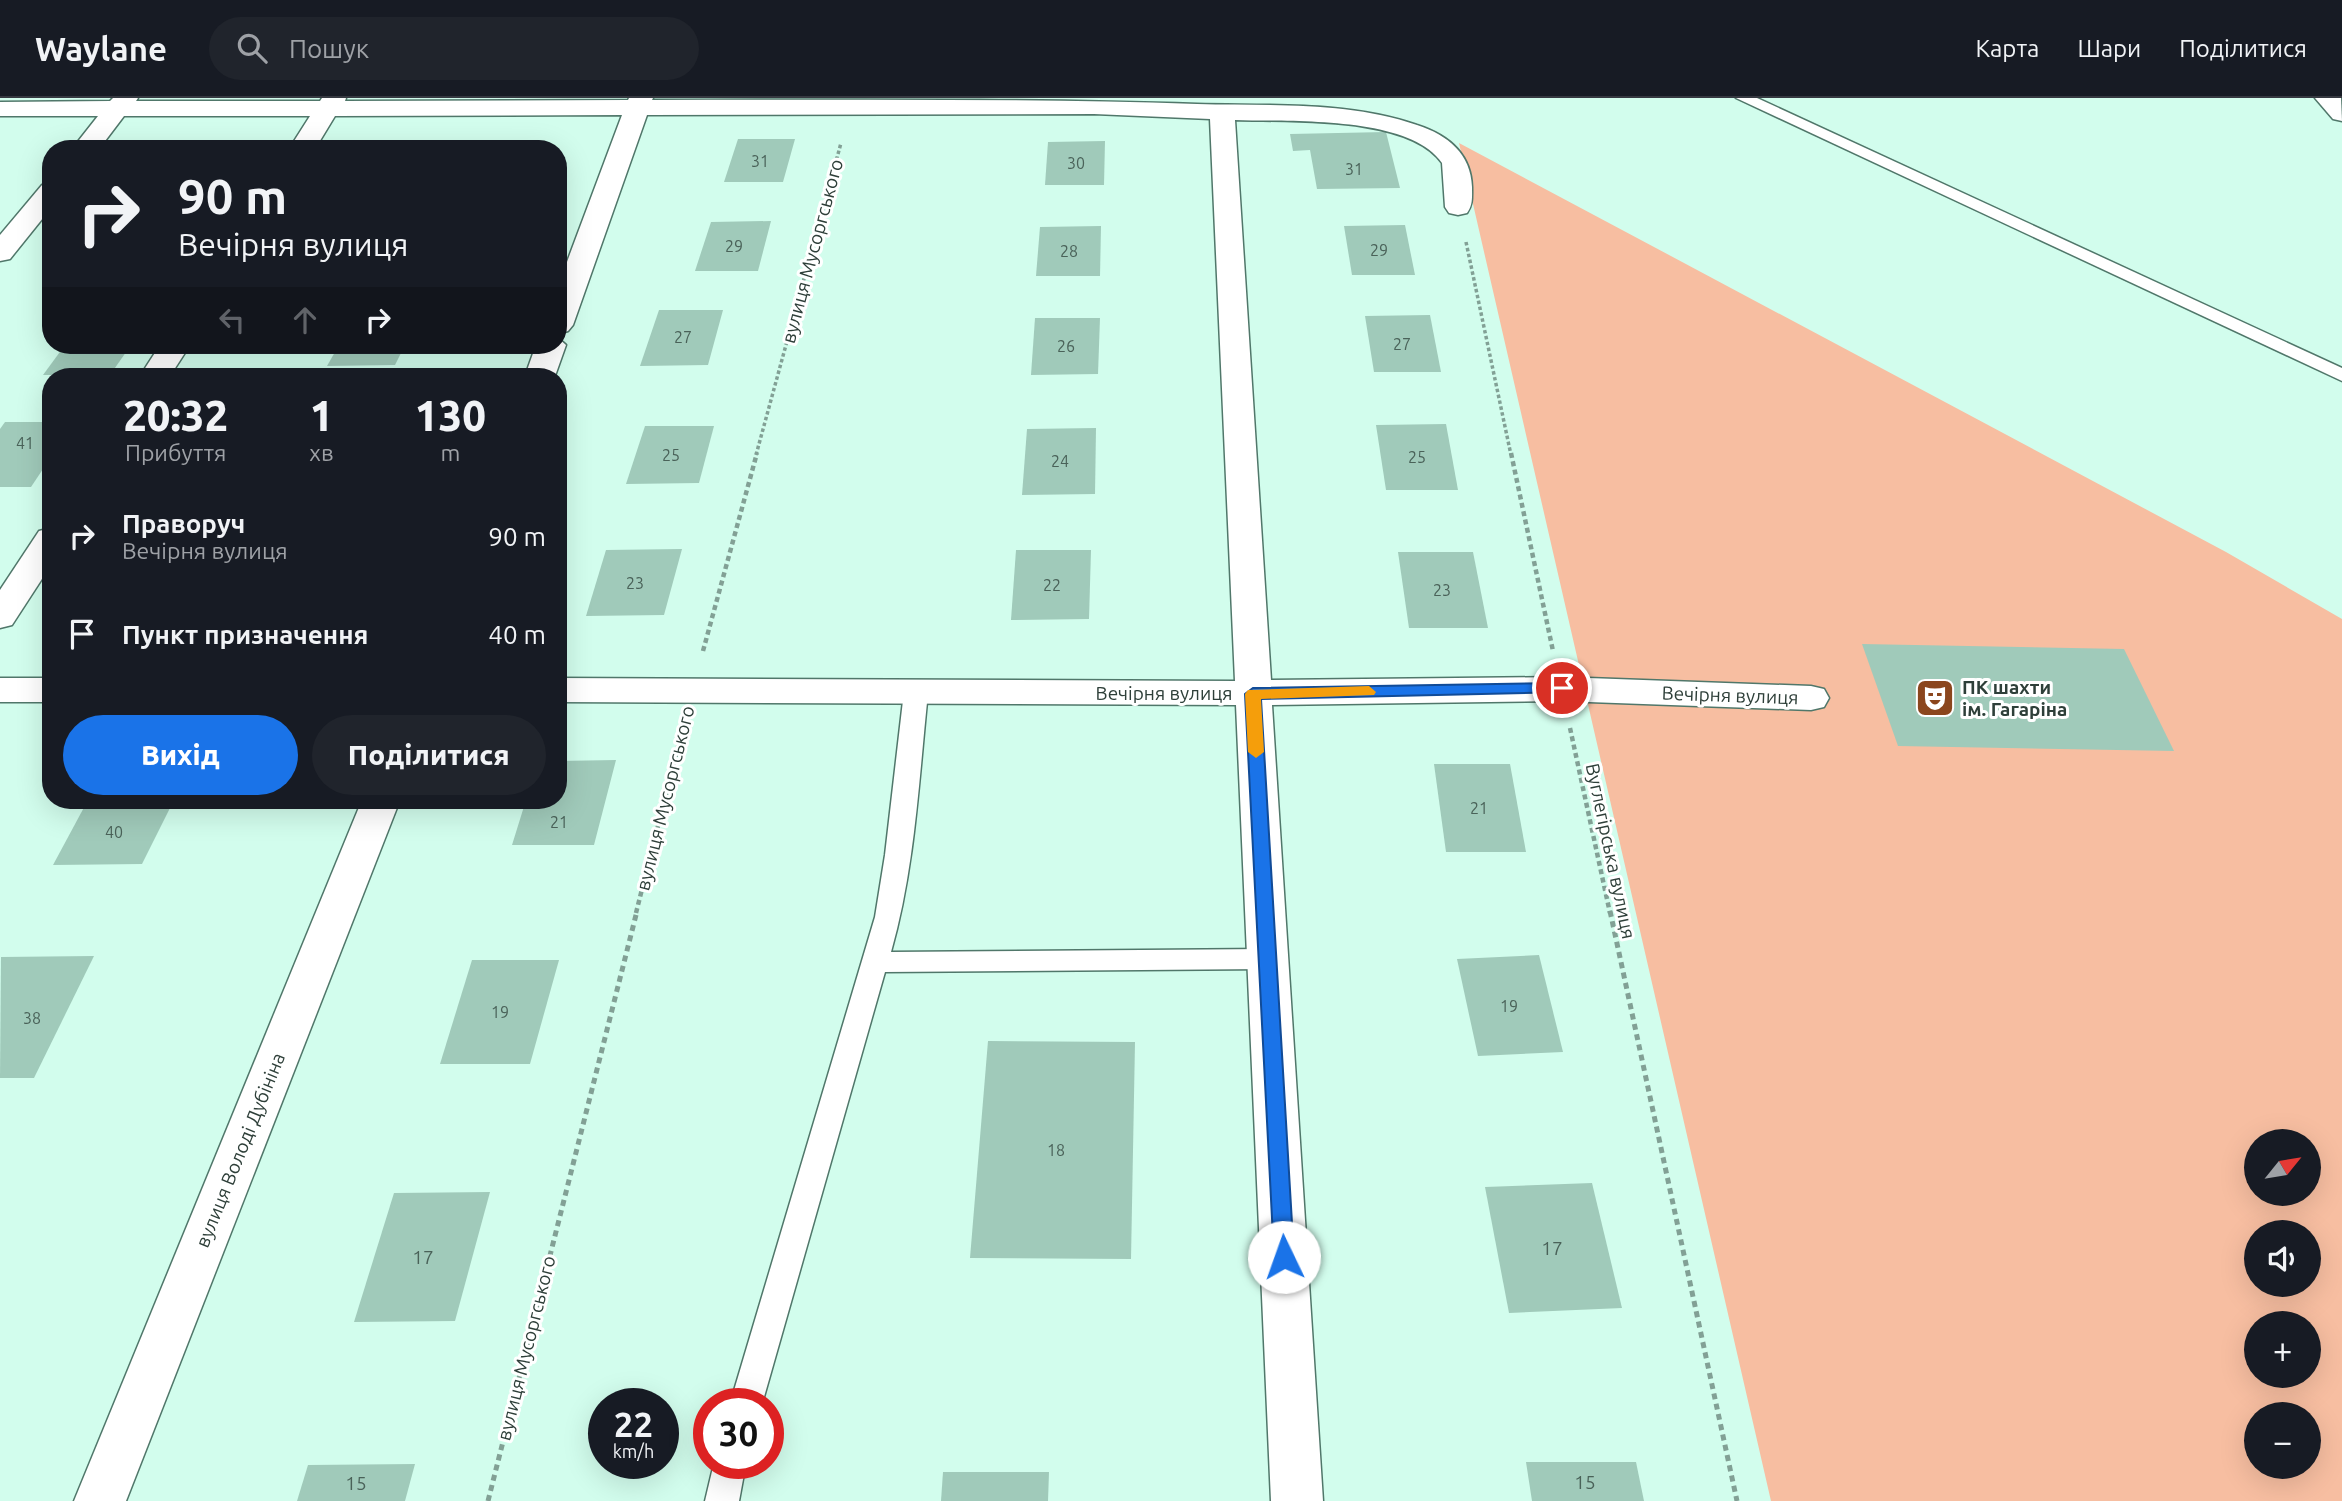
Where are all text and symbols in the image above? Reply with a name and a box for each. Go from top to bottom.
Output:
search box [209,17,699,80]
icon: search [233,29,271,67]
text: Waylane [35,30,167,67]
text: Пошук [289,34,369,63]
text: Карта [1975,35,2039,62]
text: Шари [2077,35,2141,62]
text: Поділитися [2179,35,2307,62]
house number: 31 [751,152,769,170]
house number: 30 [1067,154,1085,172]
street label: вулиця Мусоргського [777,157,847,345]
house number: 31 [1345,160,1363,178]
icon: right [63,168,154,259]
text: 90 m [178,168,287,223]
text: Вечірня вулиця [178,226,409,262]
house number: 29 [725,237,743,255]
house number: 29 [1370,241,1388,259]
house number: 28 [1060,242,1078,260]
icon: left [213,301,251,339]
icon: ahead [286,301,324,339]
icon: right [359,301,397,339]
house number: 27 [674,328,692,346]
house number: 27 [1393,335,1411,353]
house number: 26 [1057,337,1075,355]
text: 20:32 [123,392,228,439]
text: 1 [310,392,333,439]
text: 130 [415,392,486,439]
house number: 41 [16,434,34,452]
text: Прибуття [125,440,226,465]
text: хв [309,440,334,465]
text: m [440,440,460,465]
house number: 25 [662,446,680,464]
house number: 25 [1408,448,1426,466]
house number: 24 [1051,452,1069,470]
text: Праворуч [122,509,245,538]
icon: right [63,517,101,555]
text: 90 m [488,522,546,551]
text: Вечірня вулиця [122,538,288,563]
house number: 23 [626,574,644,592]
house number: 22 [1043,576,1061,594]
house number: 23 [1433,581,1451,599]
icon: arrive [63,615,101,653]
text: Пункт призначення [122,620,368,649]
text: 40 m [488,620,546,649]
pin [1532,658,1592,718]
icon: arrive [1543,669,1581,707]
place label: ПК шахти ім. Гагаріна [1962,676,2067,720]
theatre icon: ПК шахти ім. Гагаріна [1914,677,1956,719]
street label: Вечірня вулиця [1096,682,1232,704]
street label: Вечірня вулиця [1661,682,1799,708]
street label: вулиця Мусоргського [631,703,699,893]
button: Вихід [63,715,298,795]
button: Поділитися [312,715,546,795]
street label: Вуглегірська вулиця [1582,761,1640,941]
house number: 21 [1470,799,1488,817]
house number: 21 [550,813,568,831]
house number: 40 [105,823,123,841]
house number: 19 [1500,997,1518,1015]
house number: 19 [491,1003,509,1021]
house number: 38 [23,1009,41,1027]
street label: вулиця Володі Дубініна [191,1049,289,1251]
north arrow [2244,1129,2320,1206]
map controls [2244,1129,2321,1479]
house number: 18 [1047,1141,1065,1159]
position arrow [1247,1220,1321,1294]
button: sound [2244,1220,2321,1297]
house number: 17 [1541,1237,1563,1259]
house number: 17 [412,1246,434,1268]
street label: вулиця Мусоргського [492,1253,560,1443]
button: + [2244,1311,2321,1388]
speed limit sign: 30 [693,1388,784,1479]
button: − [2244,1402,2321,1479]
text: 22 [614,1404,653,1444]
text: km/h [613,1441,654,1461]
house number: 15 [1574,1471,1596,1493]
house number: 15 [345,1472,367,1494]

